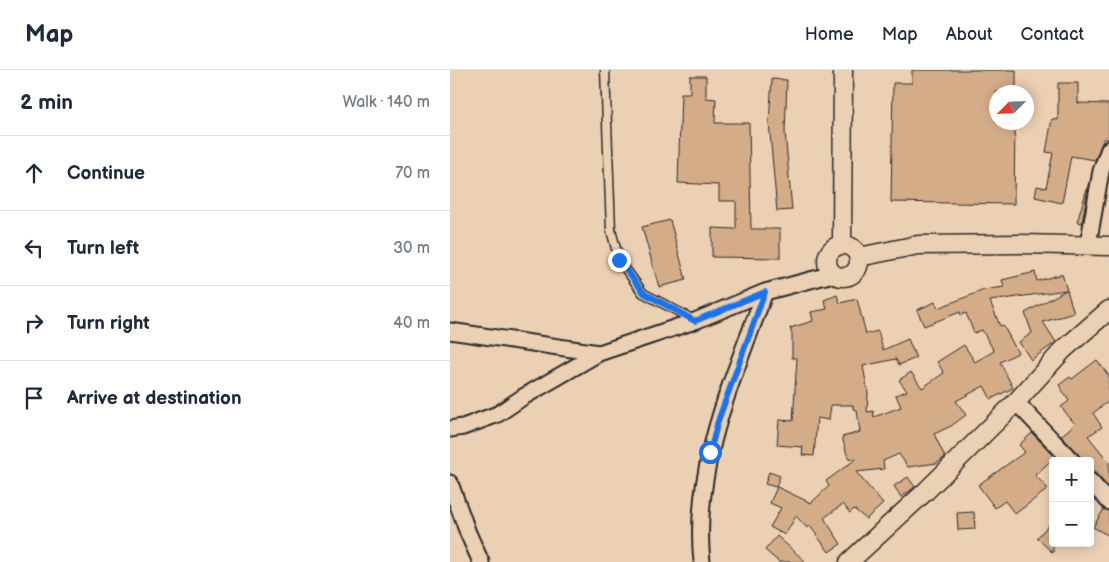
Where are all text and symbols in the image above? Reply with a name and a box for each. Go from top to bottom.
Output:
text: Map [25,20,73,49]
text: Home [805,24,854,45]
text: Map [882,24,918,45]
text: About [946,24,993,45]
text: Contact [1021,24,1084,45]
north arrow [989,85,1034,130]
text: 2 min [20,90,73,115]
text: Walk · 140 m [343,93,430,112]
icon: ahead [20,159,48,187]
text: Continue [67,162,145,185]
text: 70 m [395,164,430,183]
icon: left [20,234,48,262]
text: Turn left [67,237,139,260]
text: 30 m [393,239,430,258]
route end [608,249,631,272]
icon: right [20,309,48,337]
text: Turn right [67,312,150,335]
text: 40 m [393,314,430,333]
icon: arrive [20,384,48,412]
text: Arrive at destination [67,387,242,410]
route start [699,441,722,464]
map controls [1049,457,1094,547]
button: + [1049,457,1094,502]
button: − [1049,502,1094,547]

